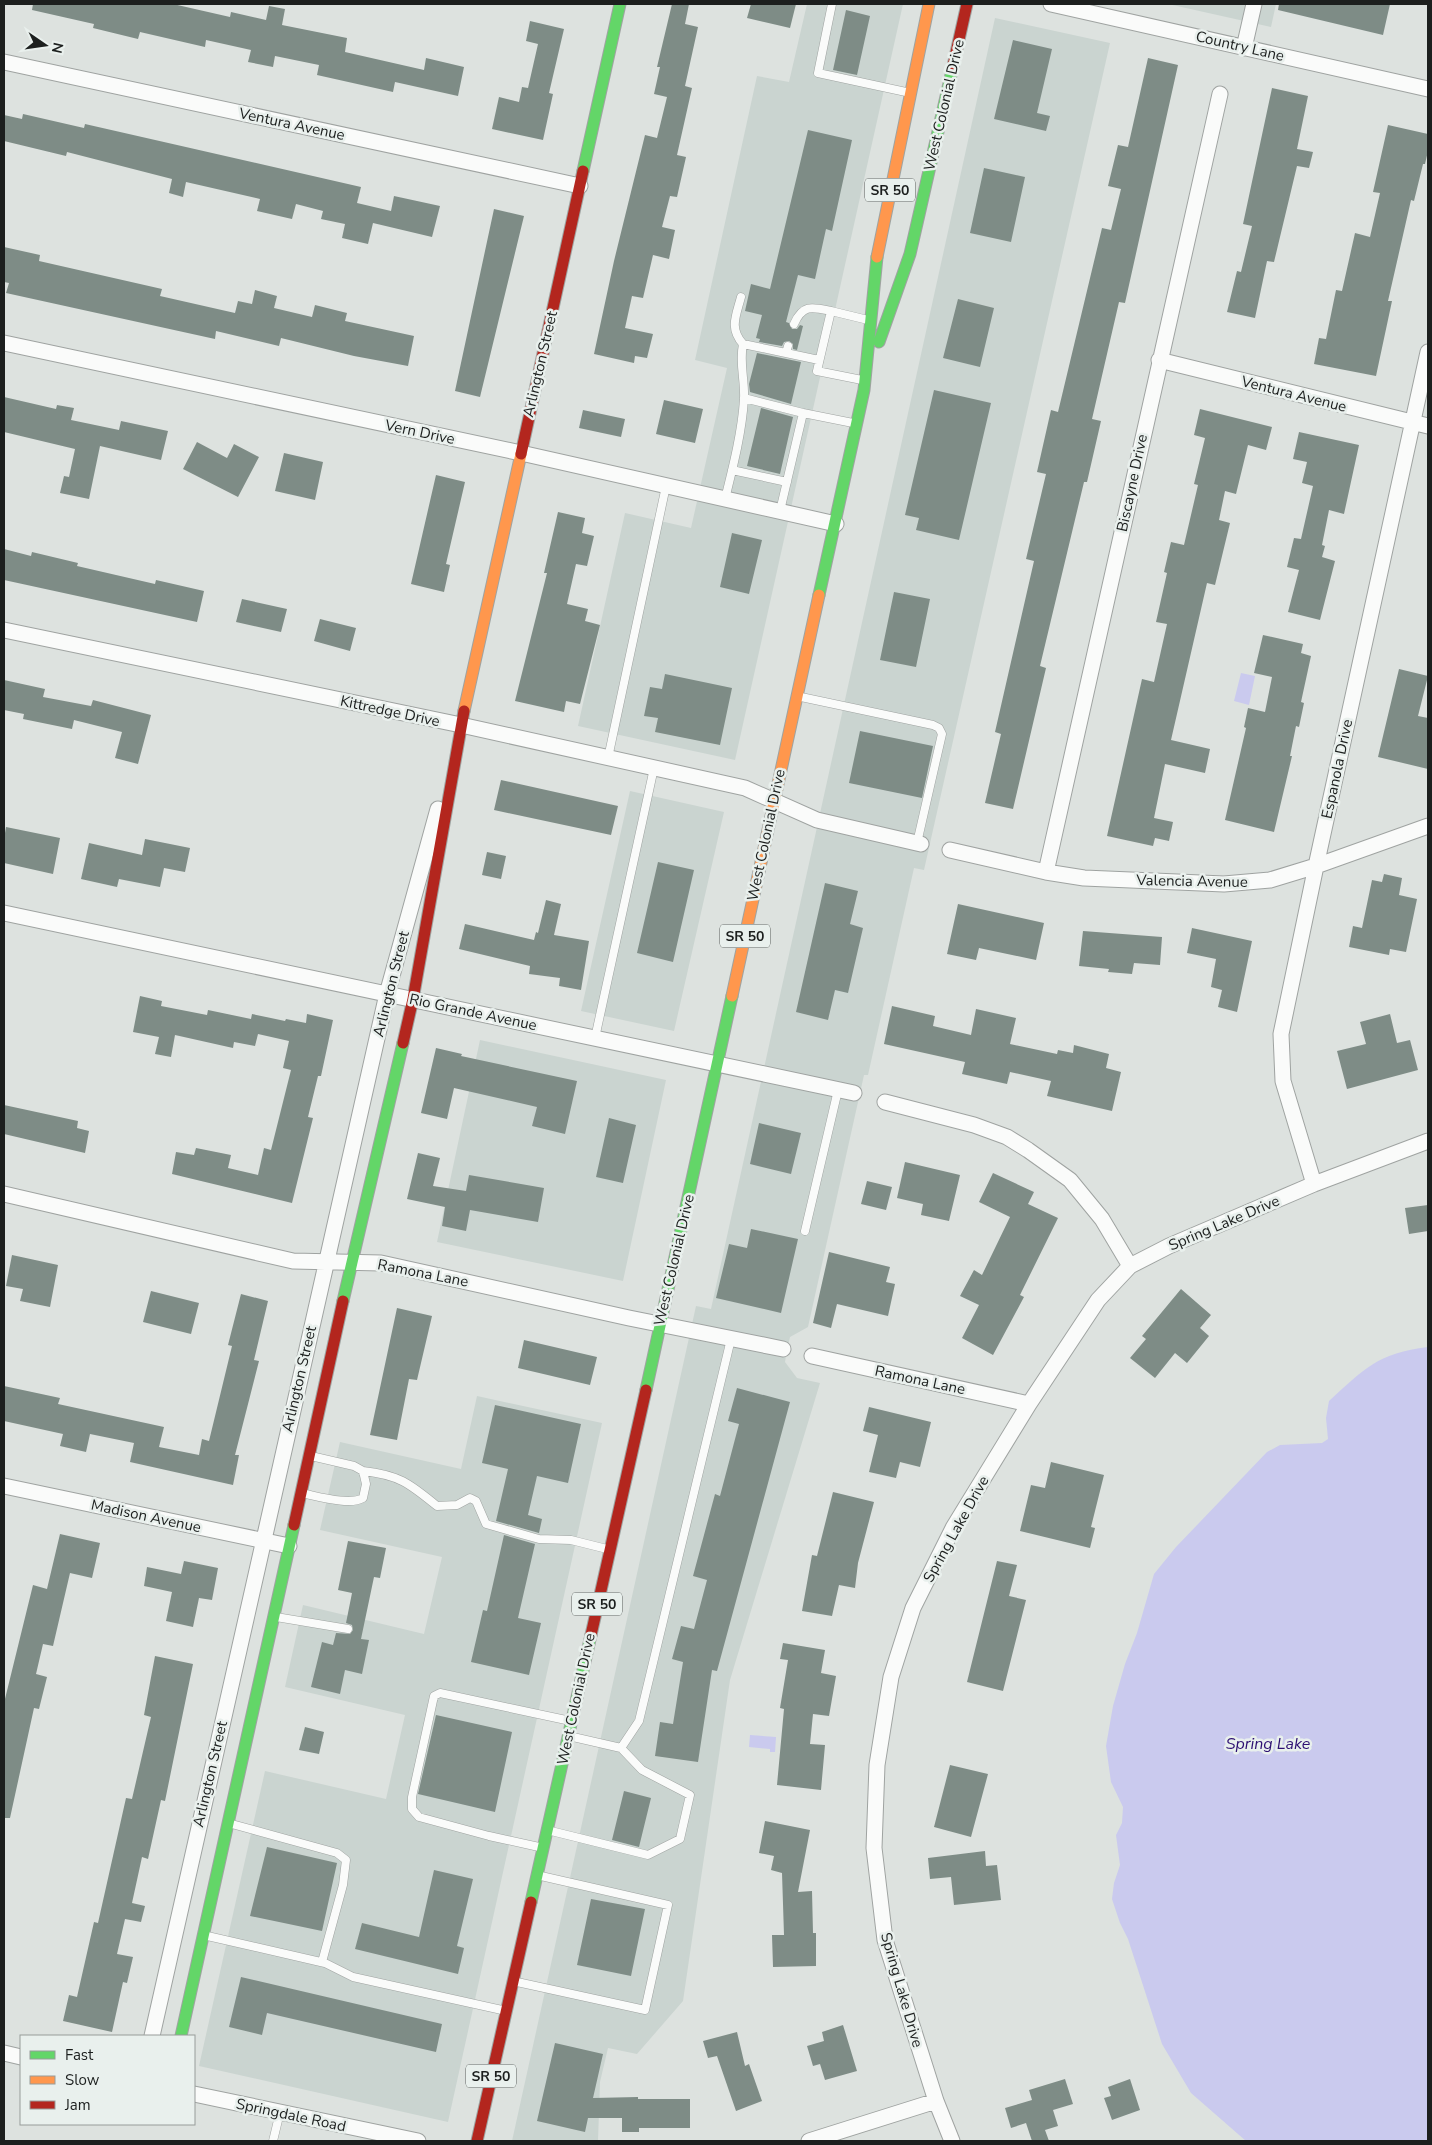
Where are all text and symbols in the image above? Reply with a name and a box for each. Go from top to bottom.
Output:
north arrow [20,20,70,70]
street label: Country Lane [1194,26,1286,66]
street label: West Colonial Drive [919,37,969,173]
text: N [47,41,68,55]
street label: Ventura Avenue [236,103,347,145]
road number: SR 50 [865,178,915,202]
street label: Arlington Street [518,308,562,419]
street label: Ventura Avenue [1238,371,1349,417]
street label: Vern Drive [382,415,457,449]
street label: Biscayne Drive [1112,432,1152,534]
street label: Kittredge Drive [338,691,442,731]
street label: Espanola Drive [1317,717,1357,821]
street label: West Colonial Drive [742,767,790,903]
street label: Valencia Avenue [1135,870,1248,892]
road number: SR 50 [720,924,770,948]
street label: Arlington Street [368,928,414,1039]
street label: Rio Grande Avenue [407,989,539,1035]
street label: Spring Lake Drive [1165,1191,1283,1255]
street label: West Colonial Drive [649,1192,699,1328]
street label: Ramona Lane [376,1254,470,1292]
street label: Arlington Street [277,1323,321,1434]
street label: Ramona Lane [873,1361,967,1399]
street label: Spring Lake Drive [918,1472,994,1586]
street label: Madison Avenue [89,1495,203,1537]
road number: SR 50 [572,1592,622,1616]
street label: West Colonial Drive [552,1631,600,1767]
street label: Arlington Street [188,1718,232,1829]
water label: Spring Lake [1226,1733,1311,1755]
street label: Spring Lake Drive [876,1930,928,2050]
legend [20,2035,195,2125]
text: Fast [65,2045,94,2065]
road number: SR 50 [466,2064,516,2088]
text: Slow [65,2070,100,2090]
street label: Springdale Road [234,2094,348,2136]
text: Jam [64,2095,91,2115]

